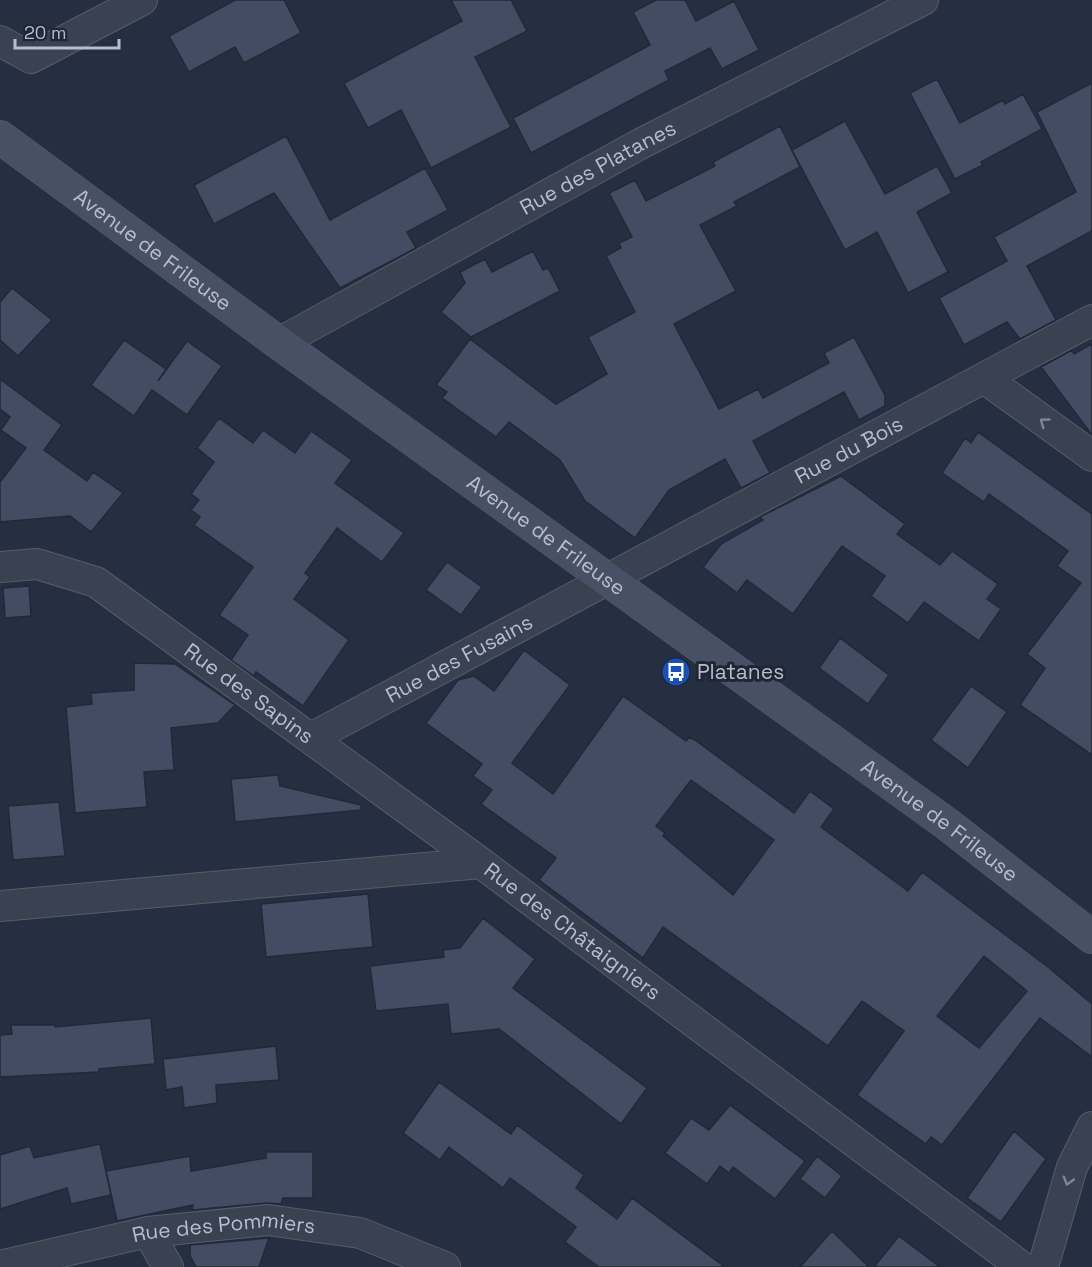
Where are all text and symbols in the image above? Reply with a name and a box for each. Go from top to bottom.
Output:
scale bar [15,12,118,50]
text: 20 m [24,21,67,44]
street label: Rue des Platanes [515,114,680,221]
street label: Avenue de Frileuse [69,182,237,317]
street label: Rue du Bois [790,410,907,490]
one-way arrow [1040,418,1051,429]
street label: Avenue de Frileuse [462,469,631,601]
street label: Rue des Fusains [381,608,537,709]
street label: Rue des Sapins [179,637,319,749]
bus stop icon: Platanes [660,656,692,688]
place label: Platanes [697,658,784,685]
street label: Avenue de Frileuse [856,753,1024,888]
street label: Rue des Châtaigniers [479,856,666,1006]
one-way arrow [1063,1175,1075,1186]
street label: Rue des Pommiers [129,1205,317,1248]

